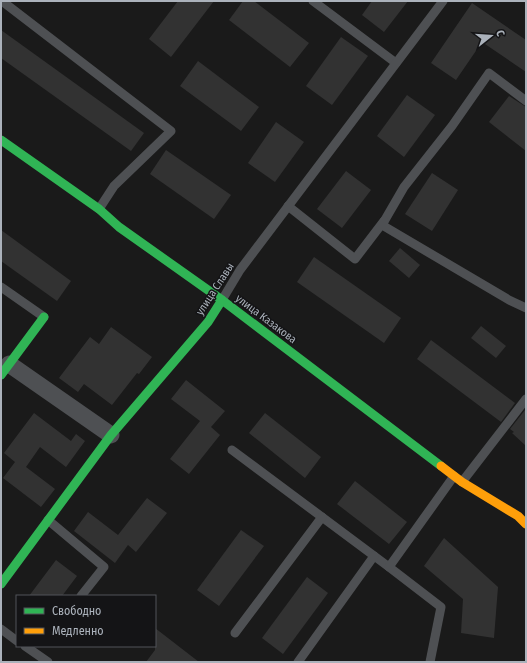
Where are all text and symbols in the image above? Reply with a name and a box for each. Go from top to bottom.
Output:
north arrow [471,16,511,56]
text: С [493,29,507,38]
street label: улица Славы [193,260,237,318]
street label: улица Казакова [233,292,299,346]
legend [16,595,156,647]
text: Свободно [52,604,101,618]
text: Медленно [52,624,104,638]

